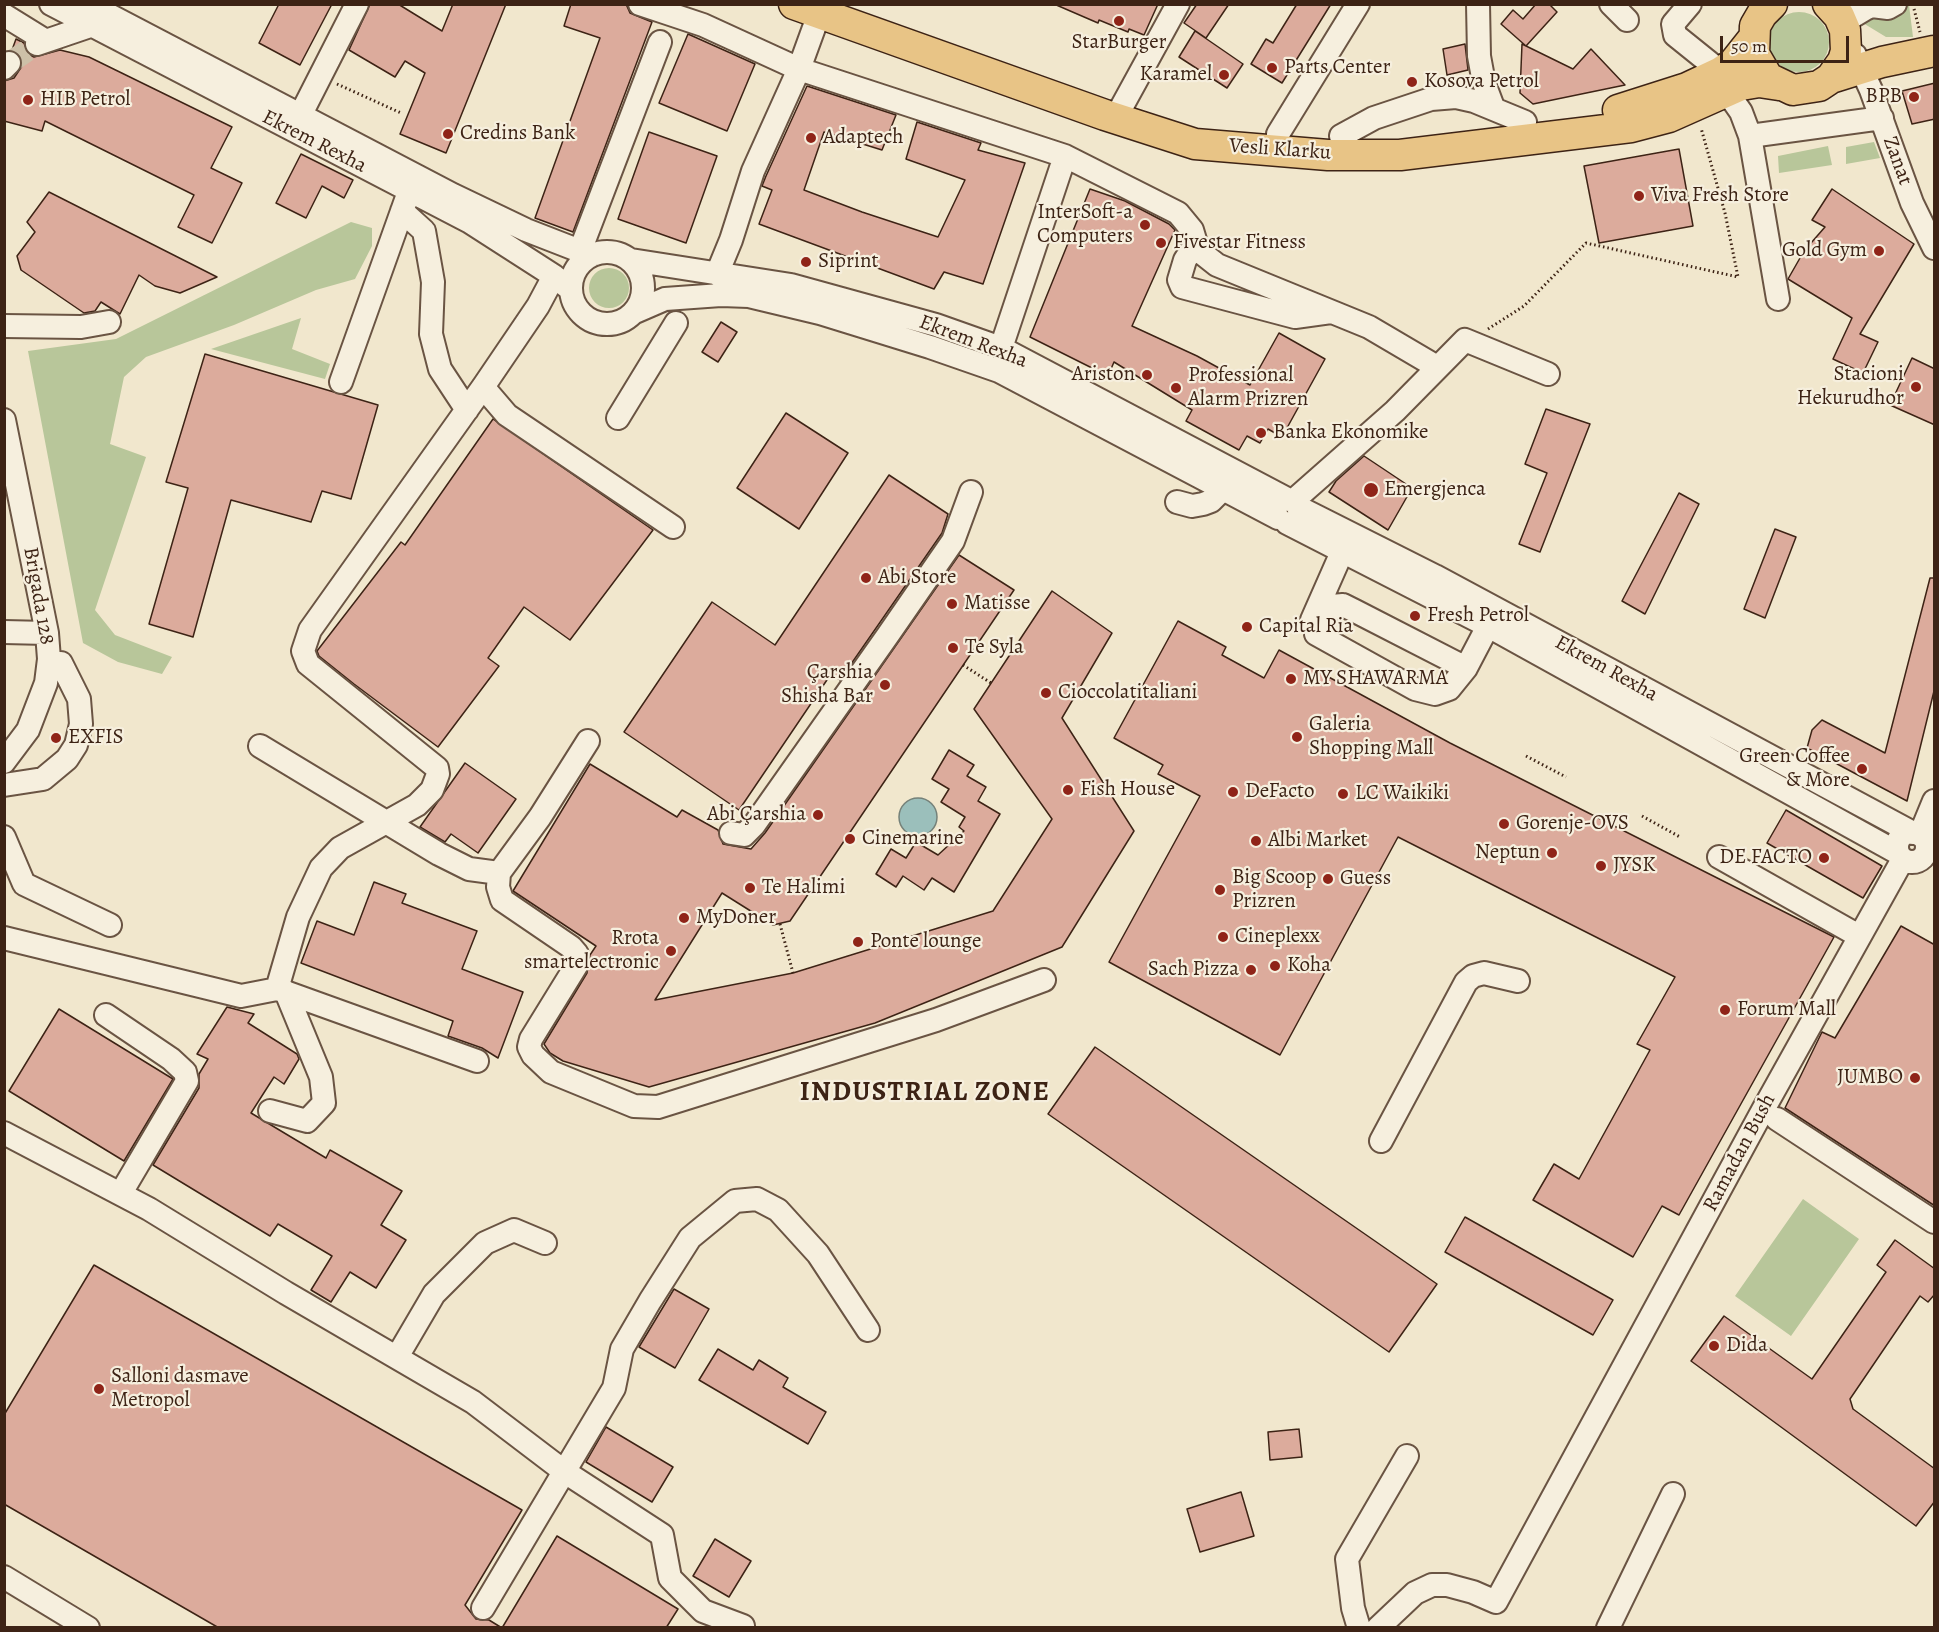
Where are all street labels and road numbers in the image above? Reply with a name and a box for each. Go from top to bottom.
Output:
street label: Ekrem Rexha [258,105,370,179]
street label: Zanat [1877,133,1917,189]
street label: Vesli Klarku [1228,134,1332,166]
street label: Ekrem Rexha [915,310,1031,374]
street label: Brigada 128 [17,545,59,647]
street label: Ekrem Rexha [1550,630,1662,708]
street label: Ramadan Bush [1698,1090,1782,1216]

